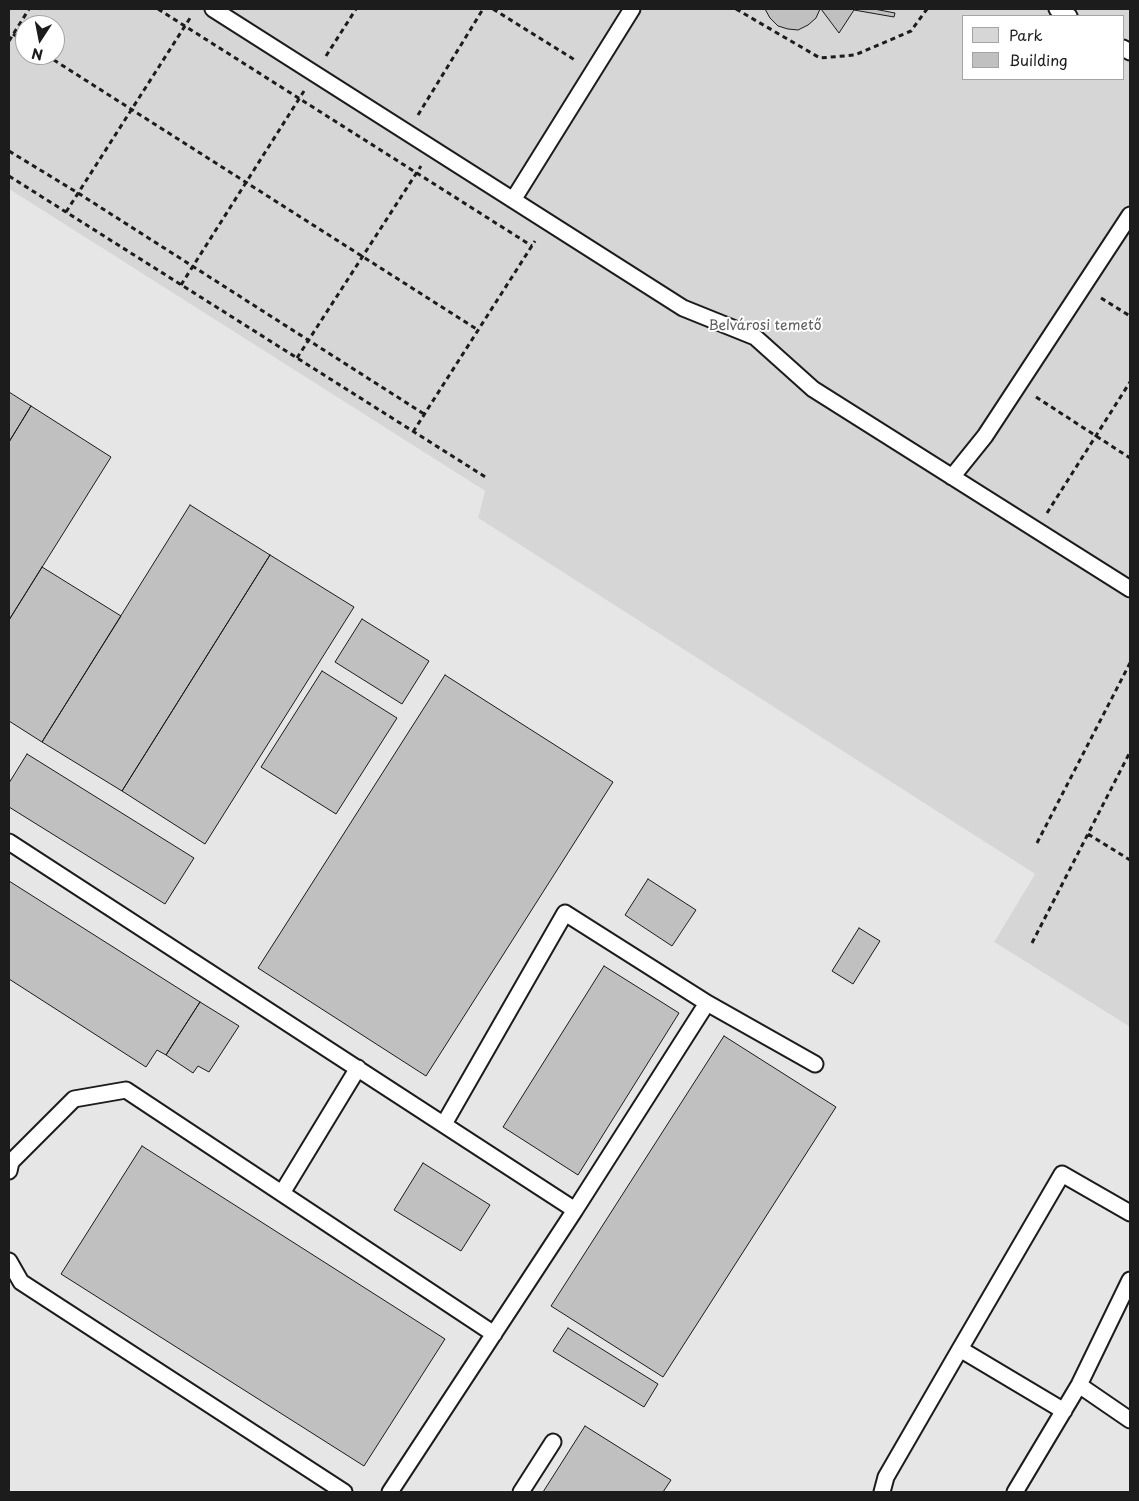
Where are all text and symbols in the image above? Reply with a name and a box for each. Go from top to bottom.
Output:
north arrow [15,15,65,65]
legend [962,15,1124,80]
text: Park [1009,23,1043,46]
text: N [30,43,45,66]
text: Building [1009,48,1068,71]
park label: Belvárosi temető [709,318,821,334]

